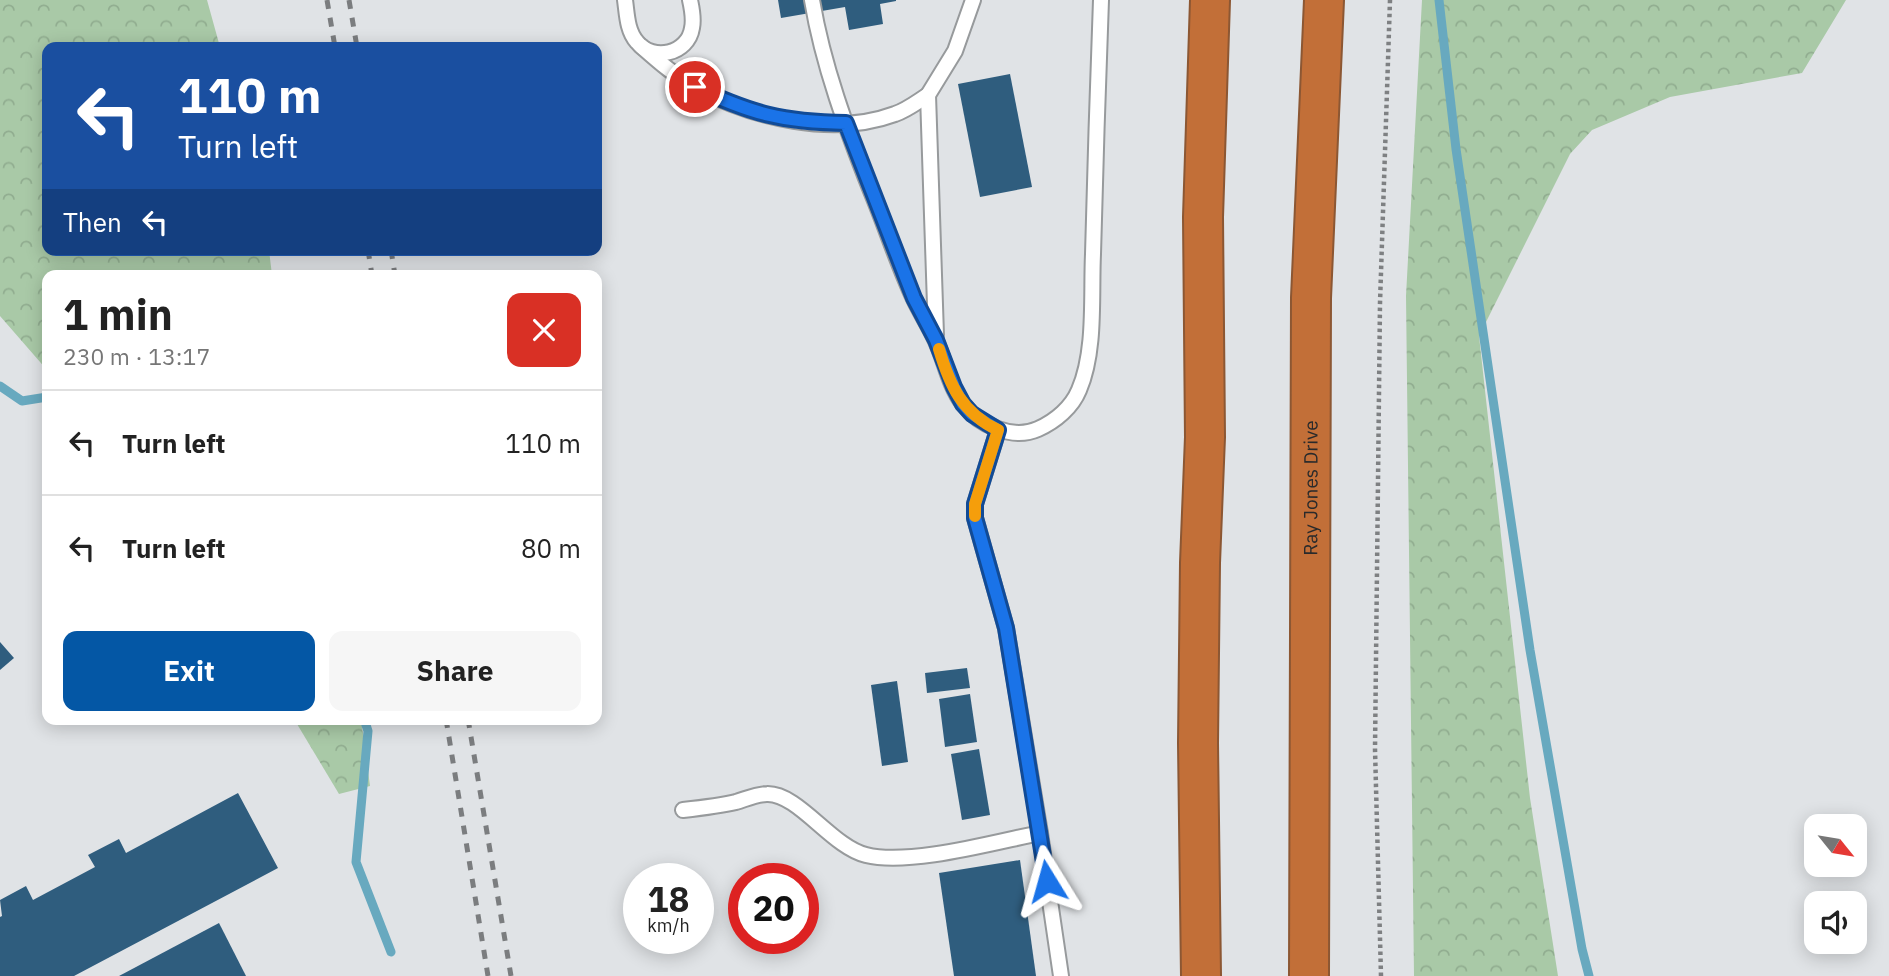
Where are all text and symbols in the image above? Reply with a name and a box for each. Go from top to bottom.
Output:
pin [665,57,725,117]
text: 110 m [178,63,322,126]
icon: arrive [676,68,714,106]
icon: left [63,70,154,161]
text: Turn left [178,125,298,167]
icon: left [136,203,174,241]
text: Then [63,205,122,239]
text: 1 min [63,287,173,342]
button: close [507,293,581,367]
text: 230 m · 13:17 [63,341,210,371]
street label: Ray Jones Drive [1298,420,1323,556]
icon: left [63,424,101,462]
text: Turn left [122,426,225,460]
text: 110 m [505,426,581,460]
icon: left [63,529,101,567]
text: Turn left [122,531,225,565]
text: 80 m [521,531,581,565]
button: Exit [63,631,315,711]
button: Share [329,631,581,711]
north arrow [1804,814,1867,877]
map controls [1804,814,1867,954]
position arrow [1010,844,1084,918]
speed limit sign: 20 [728,863,819,954]
text: 18 [647,876,690,922]
button: sound [1804,891,1867,954]
text: km/h [647,914,690,937]

